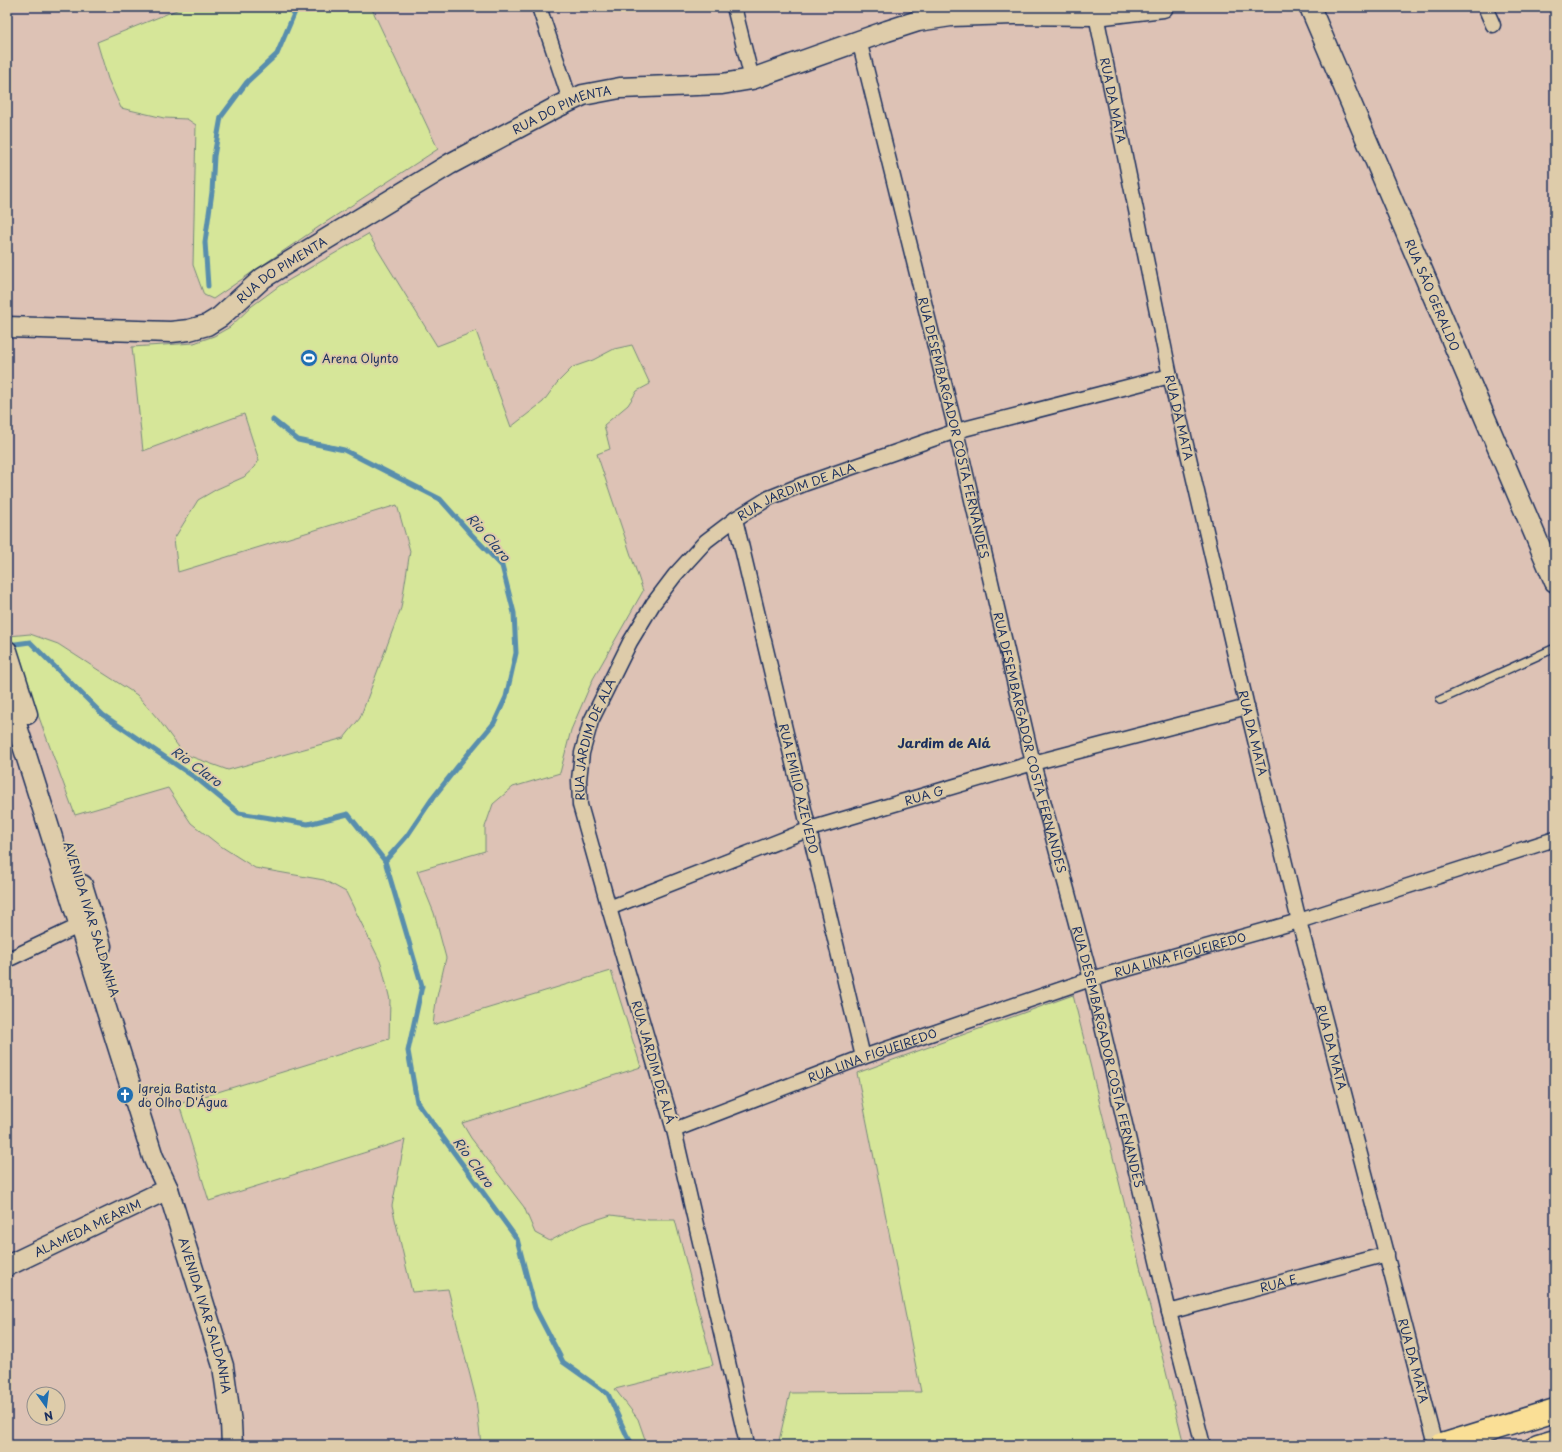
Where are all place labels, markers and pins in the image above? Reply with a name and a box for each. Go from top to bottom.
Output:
sports icon: Arena Olynto [299,348,319,368]
place label: Arena Olynto [322,349,399,367]
place label: Igreja Batista do Olho D'Água [138,1079,228,1111]
church icon: Igreja Batista do Olho D'Água [115,1085,135,1105]

